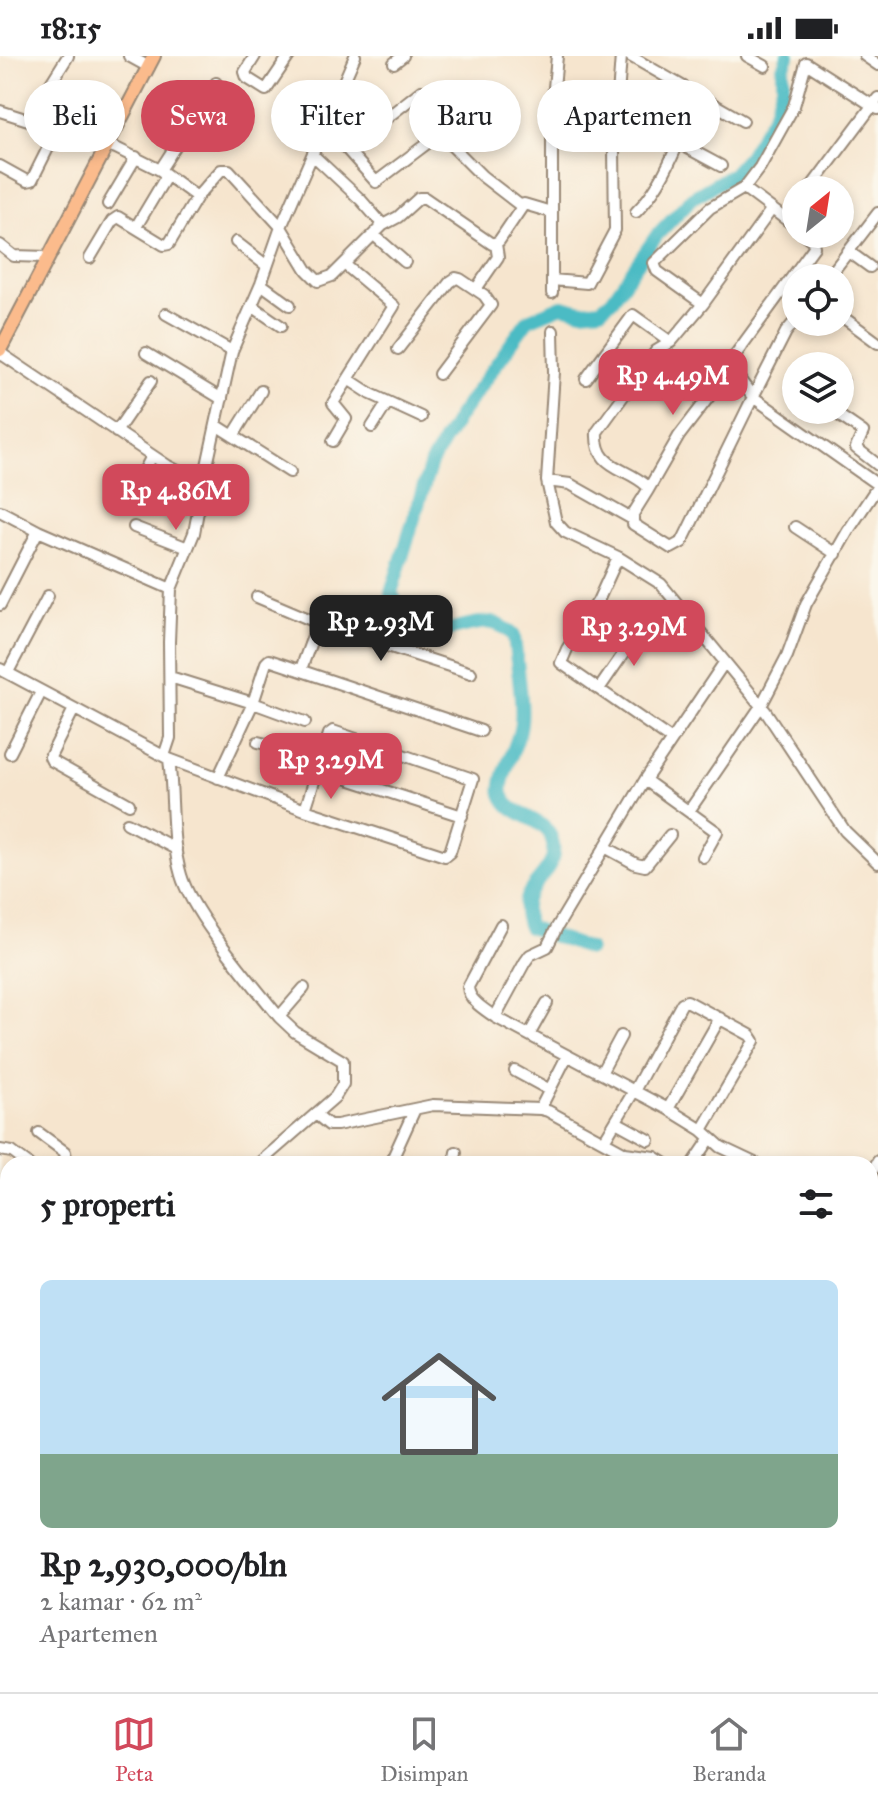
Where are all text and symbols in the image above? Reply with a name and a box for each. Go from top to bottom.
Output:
text: 18:15 [40,10,101,46]
chip: Beli [24,80,125,152]
chip: Sewa [141,80,255,152]
chip: Filter [271,80,393,152]
chip: Baru [409,80,521,152]
chip: Apartemen [537,80,720,152]
north arrow [782,176,854,248]
map controls [782,176,854,424]
button: locate [782,264,854,336]
pin: Rp 4.49M [590,349,756,417]
button: layers [782,352,854,424]
text: Rp 4.49M [617,359,729,391]
pin: Rp 4.86M [93,464,259,532]
text: Rp 4.86M [120,474,232,506]
pin: Rp 2.93M [298,595,464,663]
pin: Rp 3.29M [551,600,717,668]
text: Rp 2.93M [328,605,434,637]
text: Rp 3.29M [581,610,687,642]
pin: Rp 3.29M [248,733,414,801]
text: Rp 3.29M [278,743,384,775]
icon: filters [794,1182,838,1226]
text: 5 properti [40,1184,175,1225]
icon: home [367,1332,511,1476]
text: Rp 2,930,000/bln [40,1544,287,1585]
text: 2 kamar · 62 m² [40,1585,202,1617]
text: Apartemen [40,1617,158,1649]
tab: Peta [112,1712,156,1787]
tab: Disimpan [380,1712,468,1787]
tab: Beranda [692,1712,766,1787]

